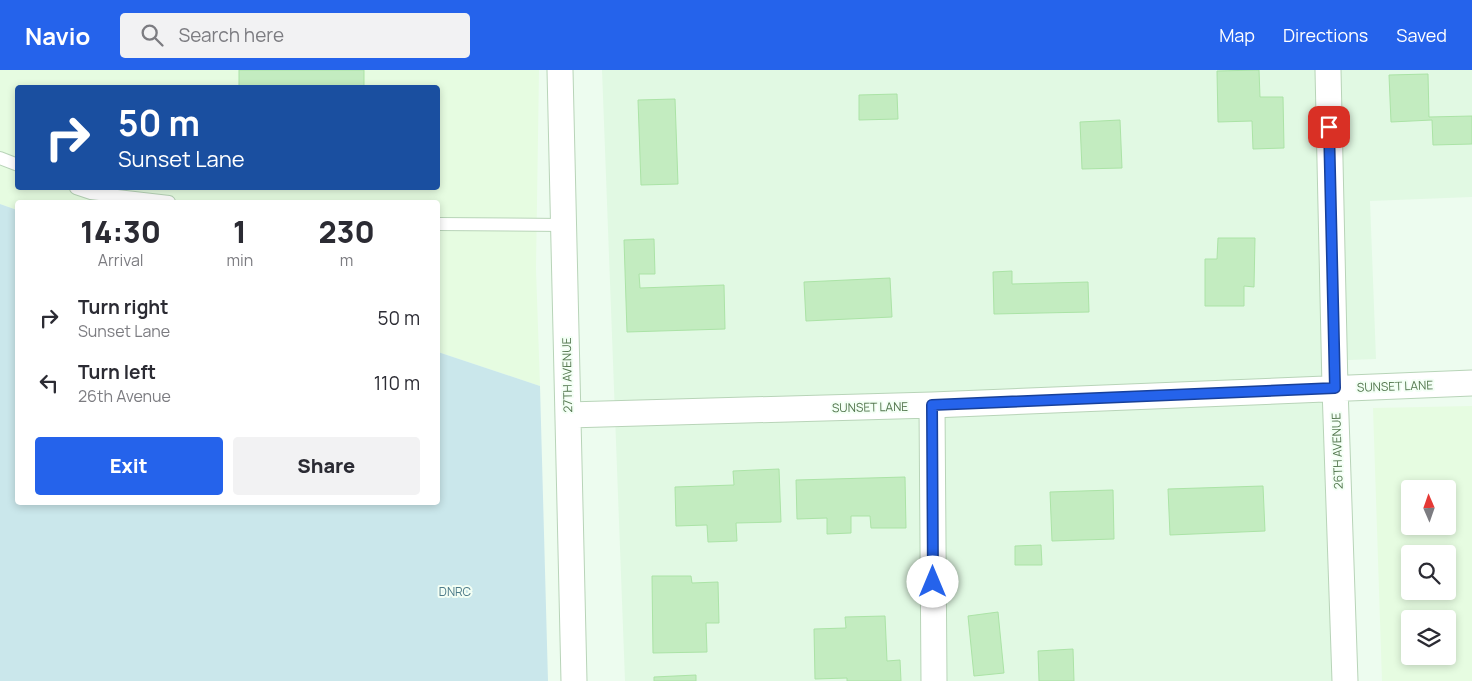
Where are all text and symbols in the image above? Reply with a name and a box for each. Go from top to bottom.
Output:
search box [120,13,470,58]
text: Navio [25,19,90,52]
icon: search [138,21,166,49]
text: Search here [178,22,284,48]
text: Map [1219,23,1255,47]
text: Directions [1283,23,1368,47]
text: Saved [1396,23,1447,47]
text: 50 m [118,99,200,147]
icon: right [35,105,100,170]
pin [1308,106,1350,148]
icon: arrive [1315,113,1343,141]
text: Sunset Lane [118,144,245,174]
text: 14:30 [80,211,161,252]
text: 1 [233,211,247,252]
text: 230 [319,211,375,252]
text: Arrival [98,249,144,271]
text: min [226,249,253,271]
text: m [340,249,353,271]
text: Turn right [78,294,168,320]
icon: right [35,304,63,332]
text: 50 m [378,305,420,331]
text: Sunset Lane [78,320,170,342]
street label: 27TH AVENUE [558,337,576,413]
text: Turn left [78,359,156,385]
icon: left [35,369,63,397]
text: 110 m [374,370,420,396]
street label: SUNSET LANE [1357,376,1434,396]
text: 26th Avenue [78,385,171,407]
street label: SUNSET LANE [832,398,908,416]
street label: 26TH AVENUE [1327,412,1347,489]
button: Exit [35,437,223,495]
button: Share [233,437,420,495]
north arrow [1401,480,1456,535]
map controls [1401,480,1456,665]
button: search [1401,545,1456,600]
position arrow [906,555,958,607]
park label: DNRC [439,583,472,600]
button: layers [1401,610,1456,665]

